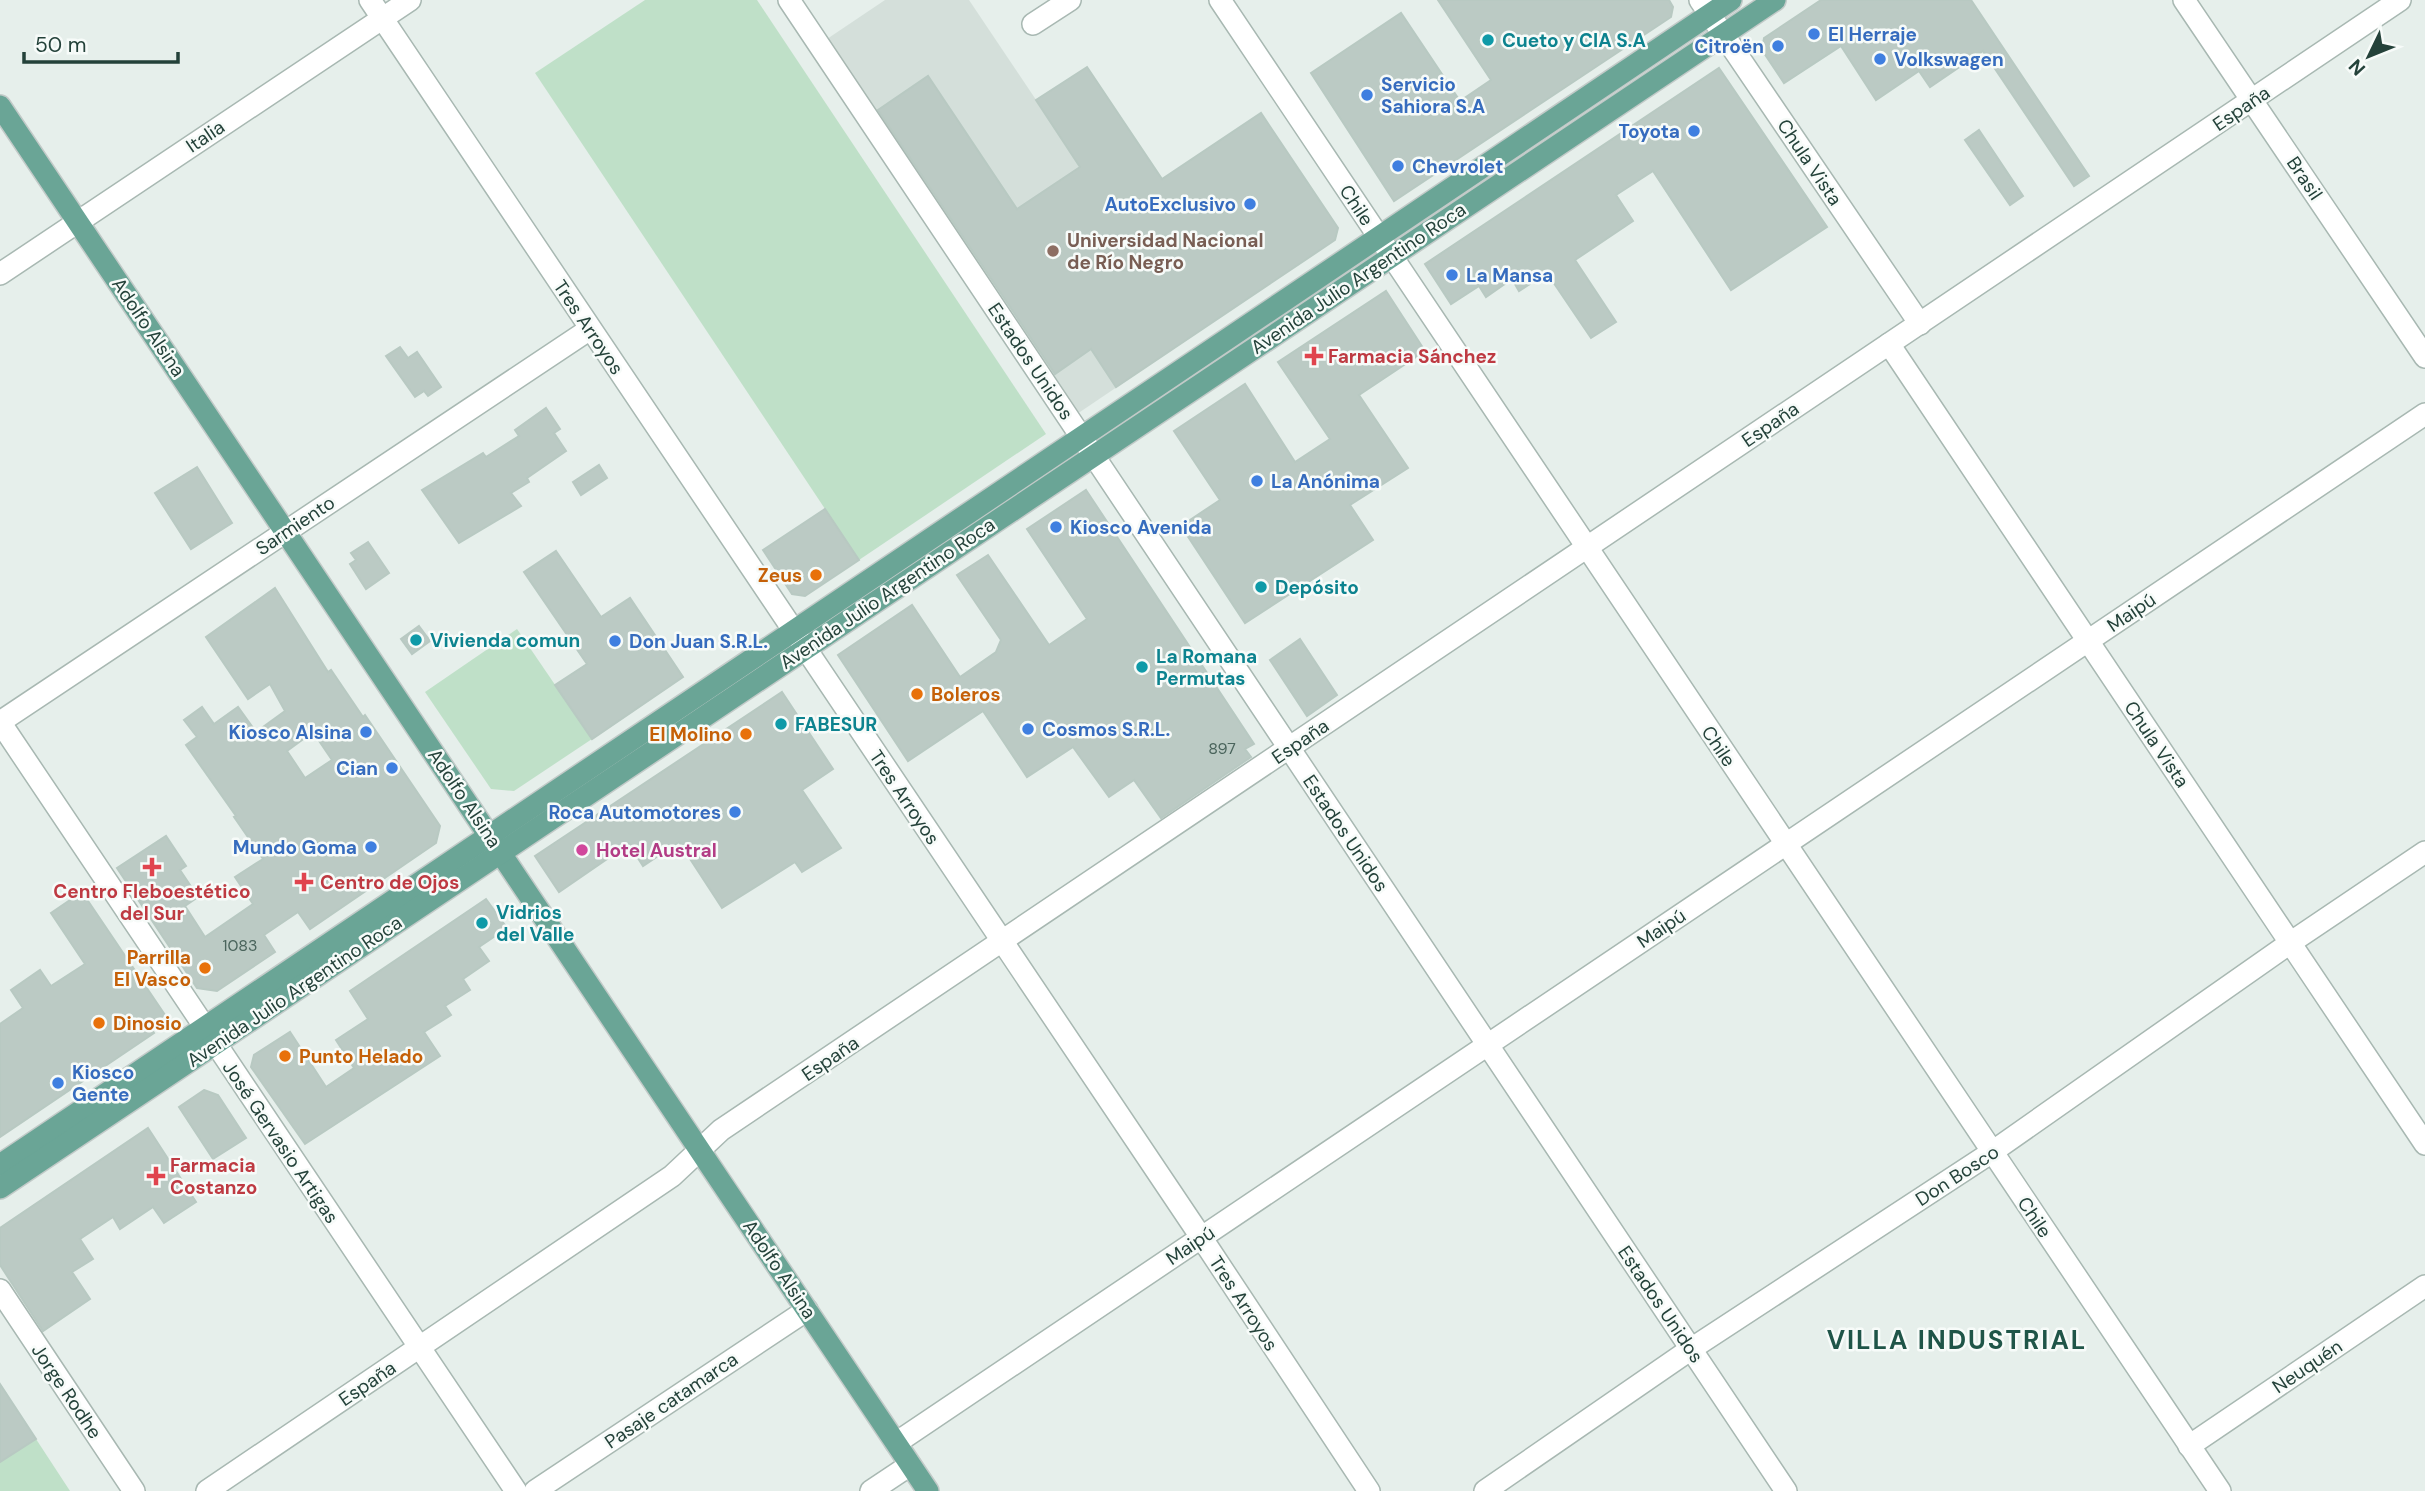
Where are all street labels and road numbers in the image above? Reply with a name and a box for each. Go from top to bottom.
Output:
street label: España [2208,80,2275,137]
street label: Italia [181,114,229,158]
street label: Chula Vista [1771,114,1848,210]
street label: Brasil [2281,152,2328,205]
street label: Chile [1334,180,1379,231]
street label: Avenida Julio Argentino Roca [1246,197,1471,360]
street label: Adolfo Alsina [106,273,191,382]
street label: Tres Arroyos [548,275,629,379]
street label: Estados Unidos [982,298,1079,425]
street label: España [1737,396,1804,453]
street label: Sarmiento [251,490,340,561]
street label: Avenida Julio Argentino Roca [775,512,1000,675]
street label: Maipú [2102,587,2161,638]
street label: Chula Vista [2118,696,2195,792]
street label: España [1267,713,1334,770]
street label: Chile [1696,721,1741,772]
street label: Adolfo Alsina [422,744,507,853]
street label: Tres Arroyos [864,745,945,849]
street label: Estados Unidos [1297,770,1394,897]
street label: Maipú [1632,903,1691,954]
street label: Avenida Julio Argentino Roca [182,910,407,1073]
street label: España [797,1030,864,1087]
street label: José Gervasio Artigas [217,1056,344,1228]
street label: Don Bosco [1911,1139,2004,1212]
street label: Chile [2012,1192,2057,1243]
street label: Adolfo Alsina [737,1215,822,1324]
street label: Maipú [1161,1220,1220,1271]
street label: Estados Unidos [1612,1241,1709,1368]
street label: Tres Arroyos [1203,1251,1284,1356]
street label: Neuquén [2267,1334,2347,1399]
street label: Jorge Rodhe [26,1339,108,1444]
street label: Pasaje catamarca [600,1347,743,1454]
street label: España [334,1355,401,1412]

